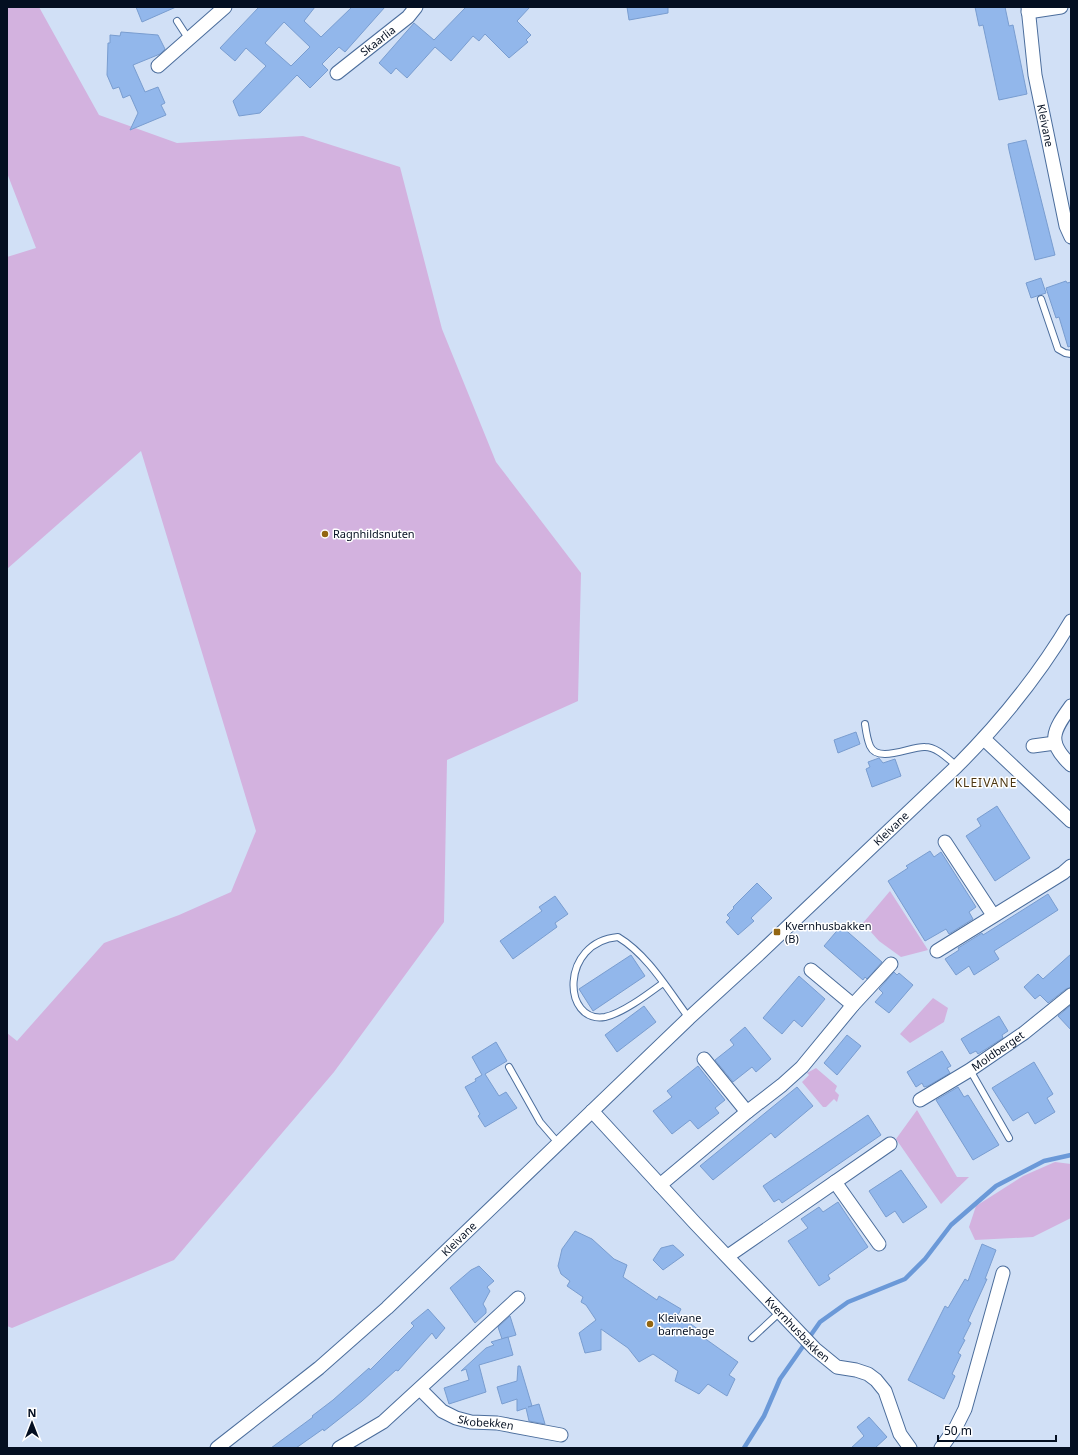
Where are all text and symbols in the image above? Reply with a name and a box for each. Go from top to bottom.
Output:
street label: Skaarlia [357,22,398,59]
street label: Kleivane [1034,103,1058,148]
place label: Ragnhildsnuten [333,526,415,541]
marker: Ragnhildsnuten [320,529,330,539]
district label: KLEIVANE [955,774,1017,791]
street label: Kleivane [870,808,912,849]
place label: Kvernhusbakken (B) [785,918,872,946]
marker: Kvernhusbakken (B) [772,927,782,937]
street label: Moldberget [968,1027,1027,1074]
street label: Kleivane [438,1218,479,1259]
street label: Kvernhusbakken [762,1293,833,1365]
place label: Kleivane barnehage [658,1310,714,1338]
marker: Kleivane barnehage [645,1319,655,1329]
north arrow [12,1403,52,1443]
text: N [28,1405,36,1420]
street label: Skobekken [456,1411,515,1433]
scale bar [938,1417,1056,1443]
text: 50 m [944,1422,972,1439]

